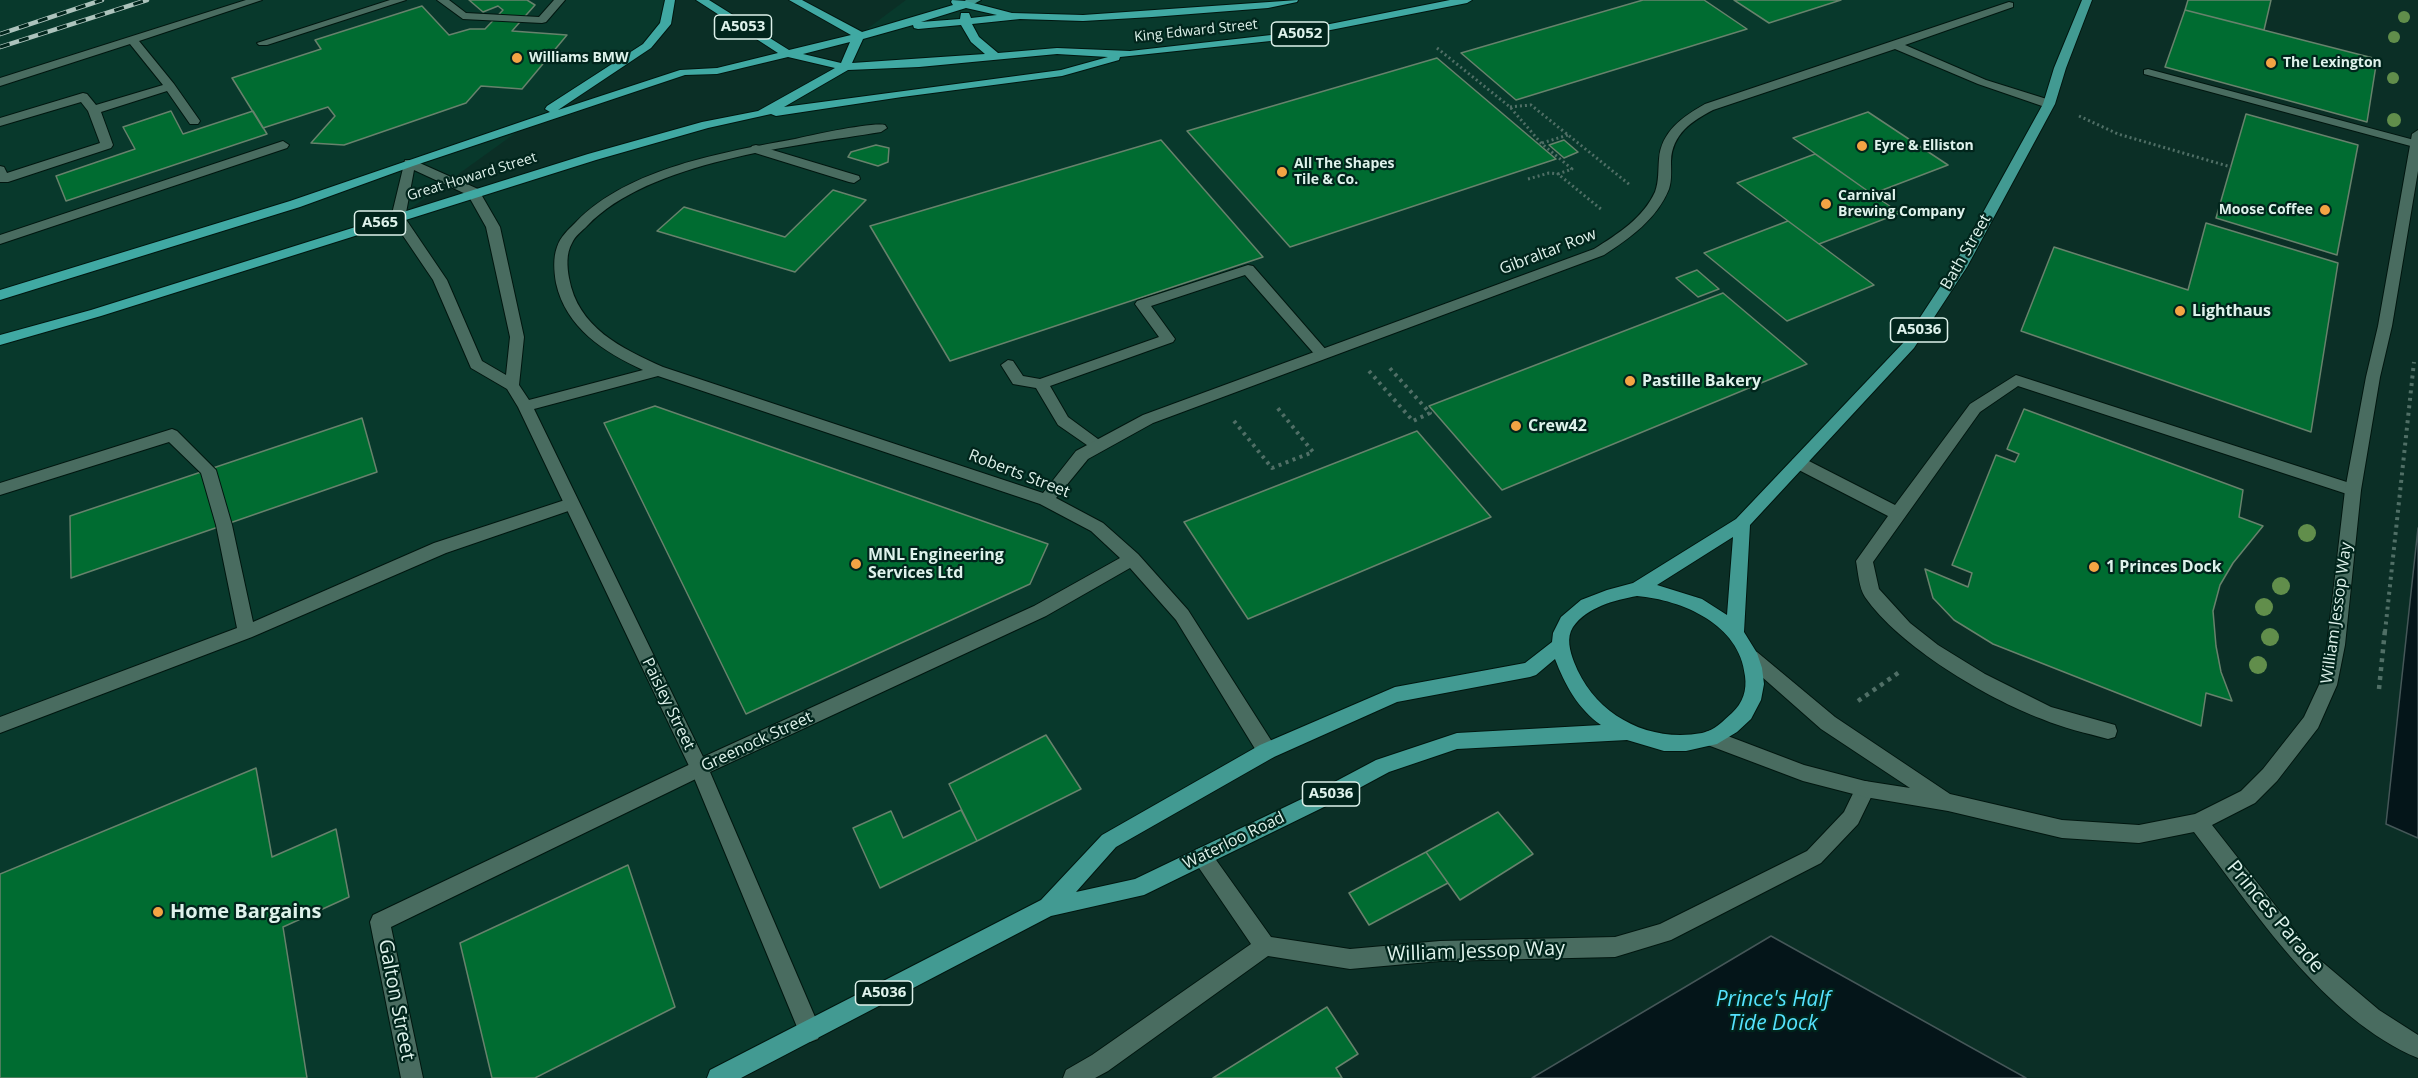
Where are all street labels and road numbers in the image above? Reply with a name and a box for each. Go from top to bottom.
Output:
road number: A5053 [714,15,771,39]
street label: King Edward Street [1133,16,1259,46]
road number: A5052 [1272,22,1328,46]
street label: Great Howard Street [405,149,539,205]
road number: A565 [354,211,406,235]
street label: Bath Street [1937,211,1995,293]
street label: Gibraltar Row [1497,225,1599,279]
road number: A5036 [1890,318,1948,342]
street label: Roberts Street [966,446,1072,502]
street label: William Jessop Way [2318,541,2356,685]
street label: Paisley Street [637,655,699,753]
street label: Greenock Street [698,708,816,776]
road number: A5036 [1302,782,1360,806]
street label: Waterloo Road [1180,808,1288,874]
street label: Princes Parade [2221,856,2329,978]
street label: Galton Street [372,937,420,1063]
street label: William Jessop Way [1387,937,1565,967]
road number: A5036 [856,981,912,1005]

